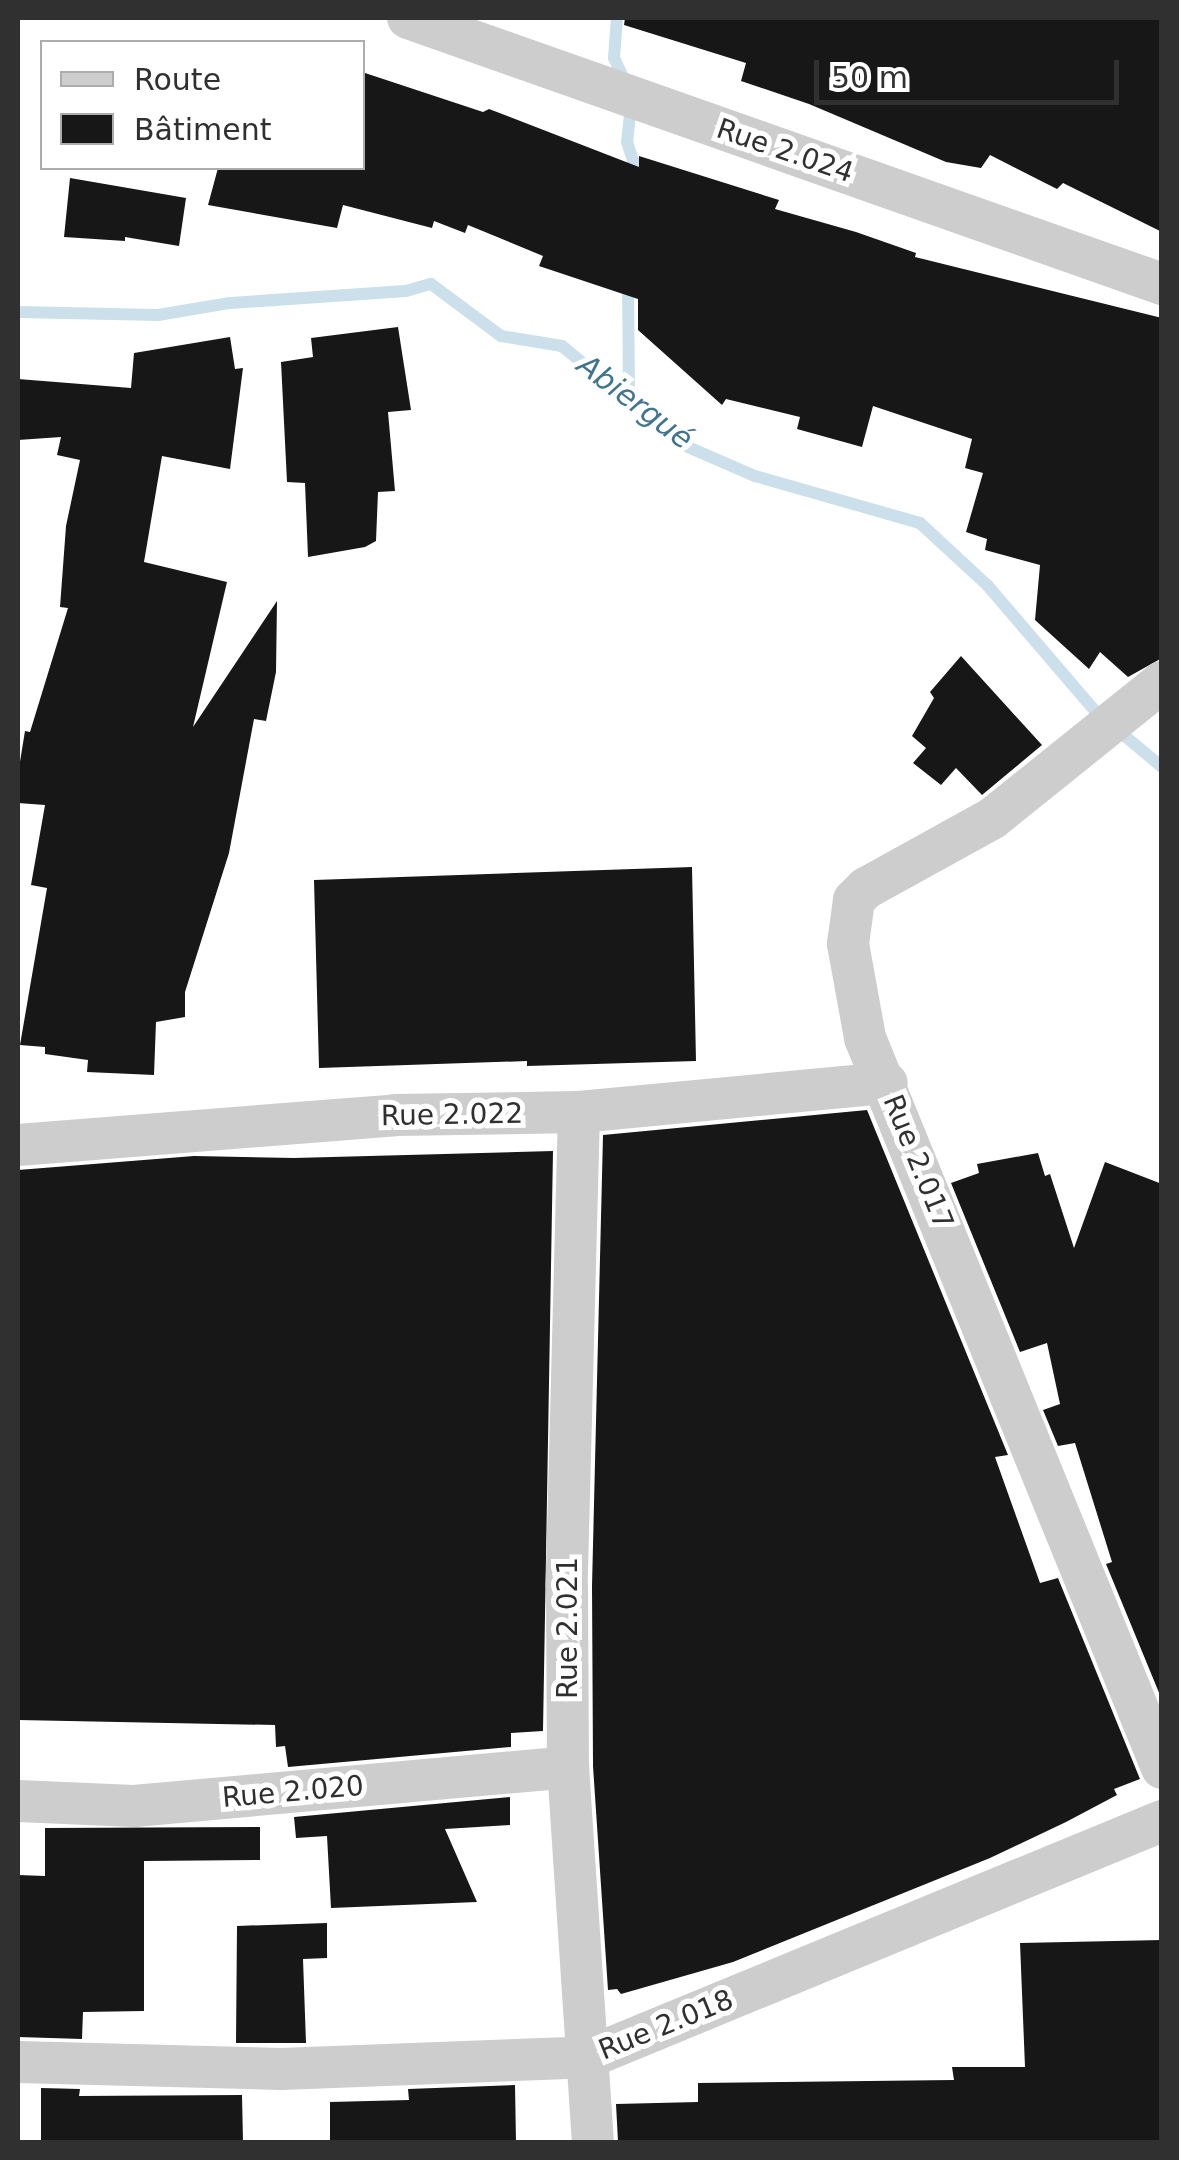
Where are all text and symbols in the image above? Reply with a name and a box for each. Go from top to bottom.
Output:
legend [40,40,365,170]
scale bar [819,40,1124,102]
text: 50 m [831,60,908,95]
text: Route [134,62,221,97]
text: Bâtiment [134,112,272,147]
street label: Rue 2.024 [712,112,858,190]
water label: Abiergué [570,347,700,457]
street label: Rue 2.017 [876,1090,960,1234]
street label: Rue 2.022 [381,1097,523,1133]
street label: Rue 2.021 [551,1557,585,1699]
street label: Rue 2.020 [221,1769,365,1815]
street label: Rue 2.018 [594,1983,738,2067]

